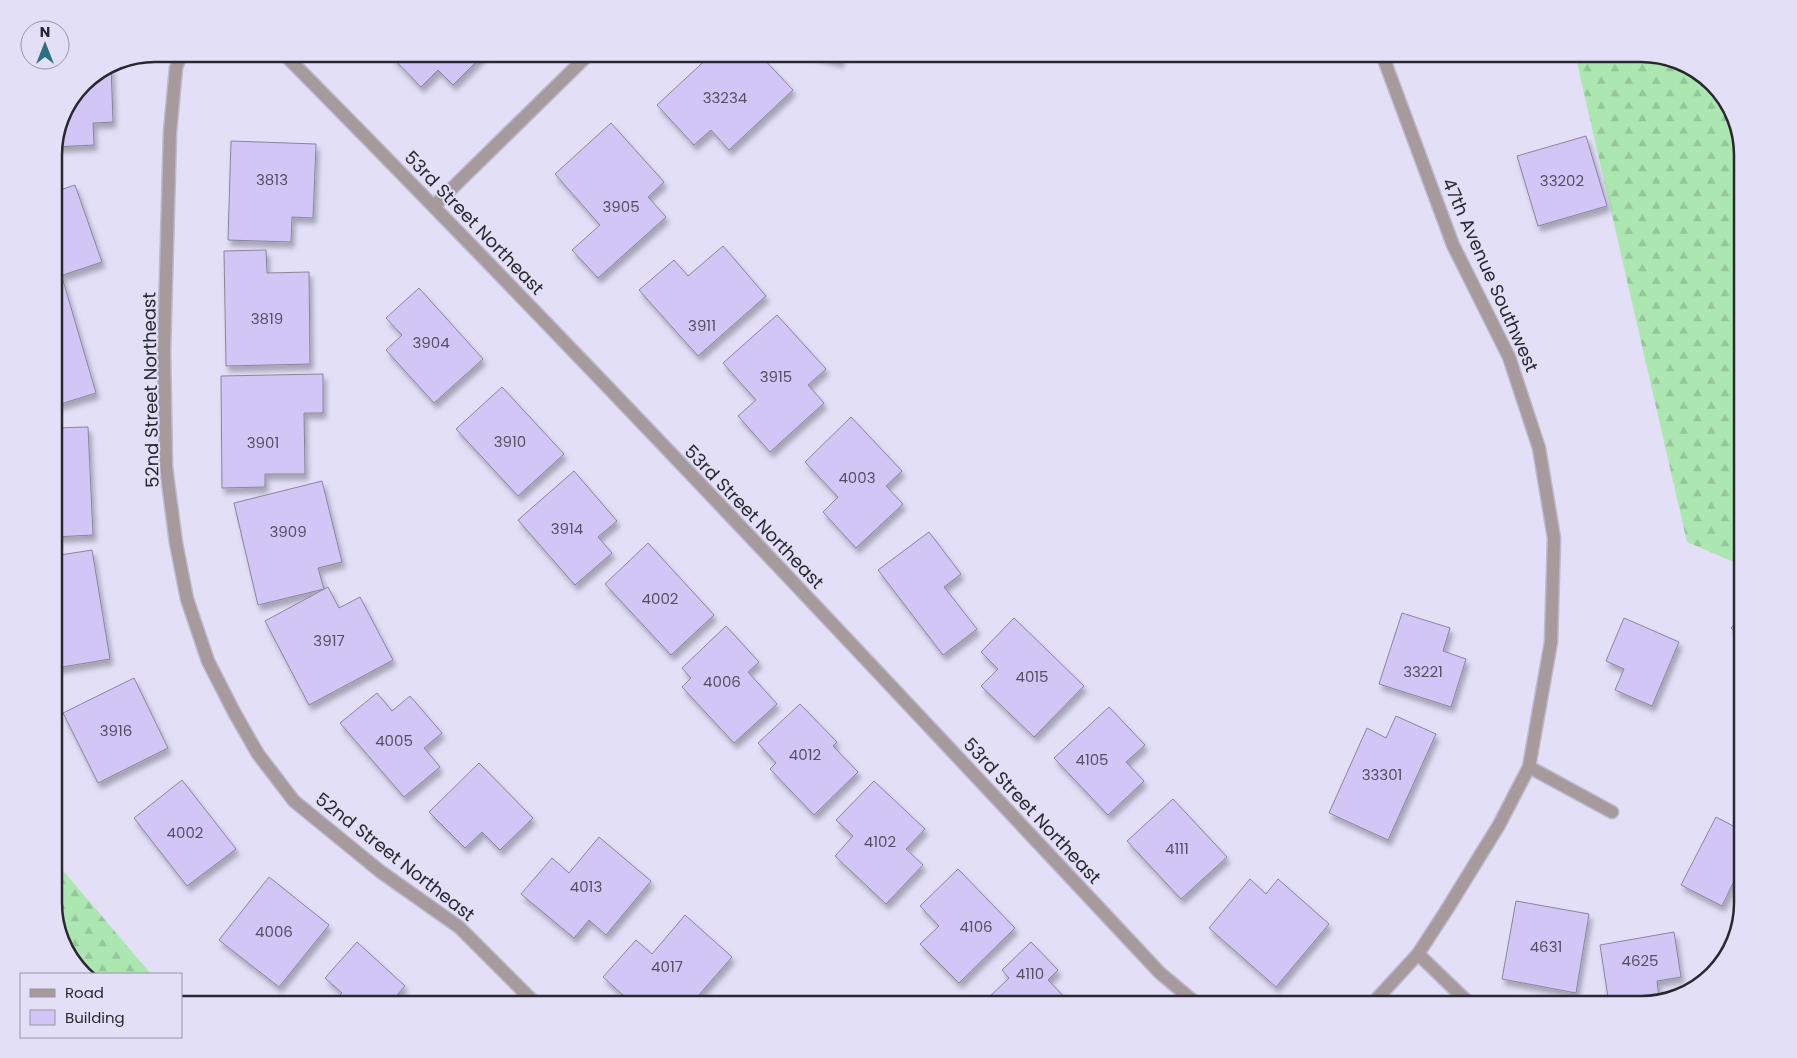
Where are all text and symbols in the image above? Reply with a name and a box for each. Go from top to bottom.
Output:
north arrow [20,20,70,70]
text: N [40,22,50,42]
house number: 33234 [703,87,747,108]
street label: 53rd Street Northeast [399,145,550,300]
house number: 3813 [256,169,288,190]
house number: 33202 [1540,170,1584,191]
street label: 47th Avenue Southwest [1436,174,1545,376]
house number: 3905 [602,196,640,217]
street label: 52nd Street Northeast [136,292,165,488]
house number: 3819 [251,308,283,329]
house number: 3911 [688,315,716,336]
house number: 3904 [412,332,450,353]
house number: 3915 [760,366,792,387]
house number: 3910 [494,431,526,452]
house number: 3901 [247,432,279,453]
street label: 53rd Street Northeast [679,439,830,594]
house number: 4003 [838,467,876,488]
house number: 3914 [551,518,583,539]
house number: 3909 [269,521,307,542]
house number: 4002 [642,588,678,609]
house number: 3917 [313,630,345,651]
house number: 33221 [1403,661,1443,682]
house number: 4015 [1015,666,1049,687]
house number: 4006 [703,671,741,692]
house number: 3916 [100,720,132,741]
house number: 4005 [375,730,413,751]
street label: 53rd Street Northeast [958,732,1107,889]
house number: 4012 [789,744,821,765]
house number: 4105 [1075,749,1109,770]
house number: 33301 [1362,764,1402,785]
street label: 52nd Street Northeast [310,786,480,927]
house number: 4002 [167,822,203,843]
house number: 4102 [864,831,896,852]
house number: 4111 [1165,838,1189,859]
house number: 4013 [570,876,602,897]
house number: 4106 [959,916,993,937]
house number: 4006 [255,921,293,942]
house number: 4631 [1530,936,1562,957]
house number: 4625 [1621,950,1659,971]
house number: 4017 [651,956,683,977]
house number: 4110 [1016,963,1044,984]
legend [20,973,182,1038]
text: Road [65,982,104,1003]
text: Building [65,1007,125,1028]

